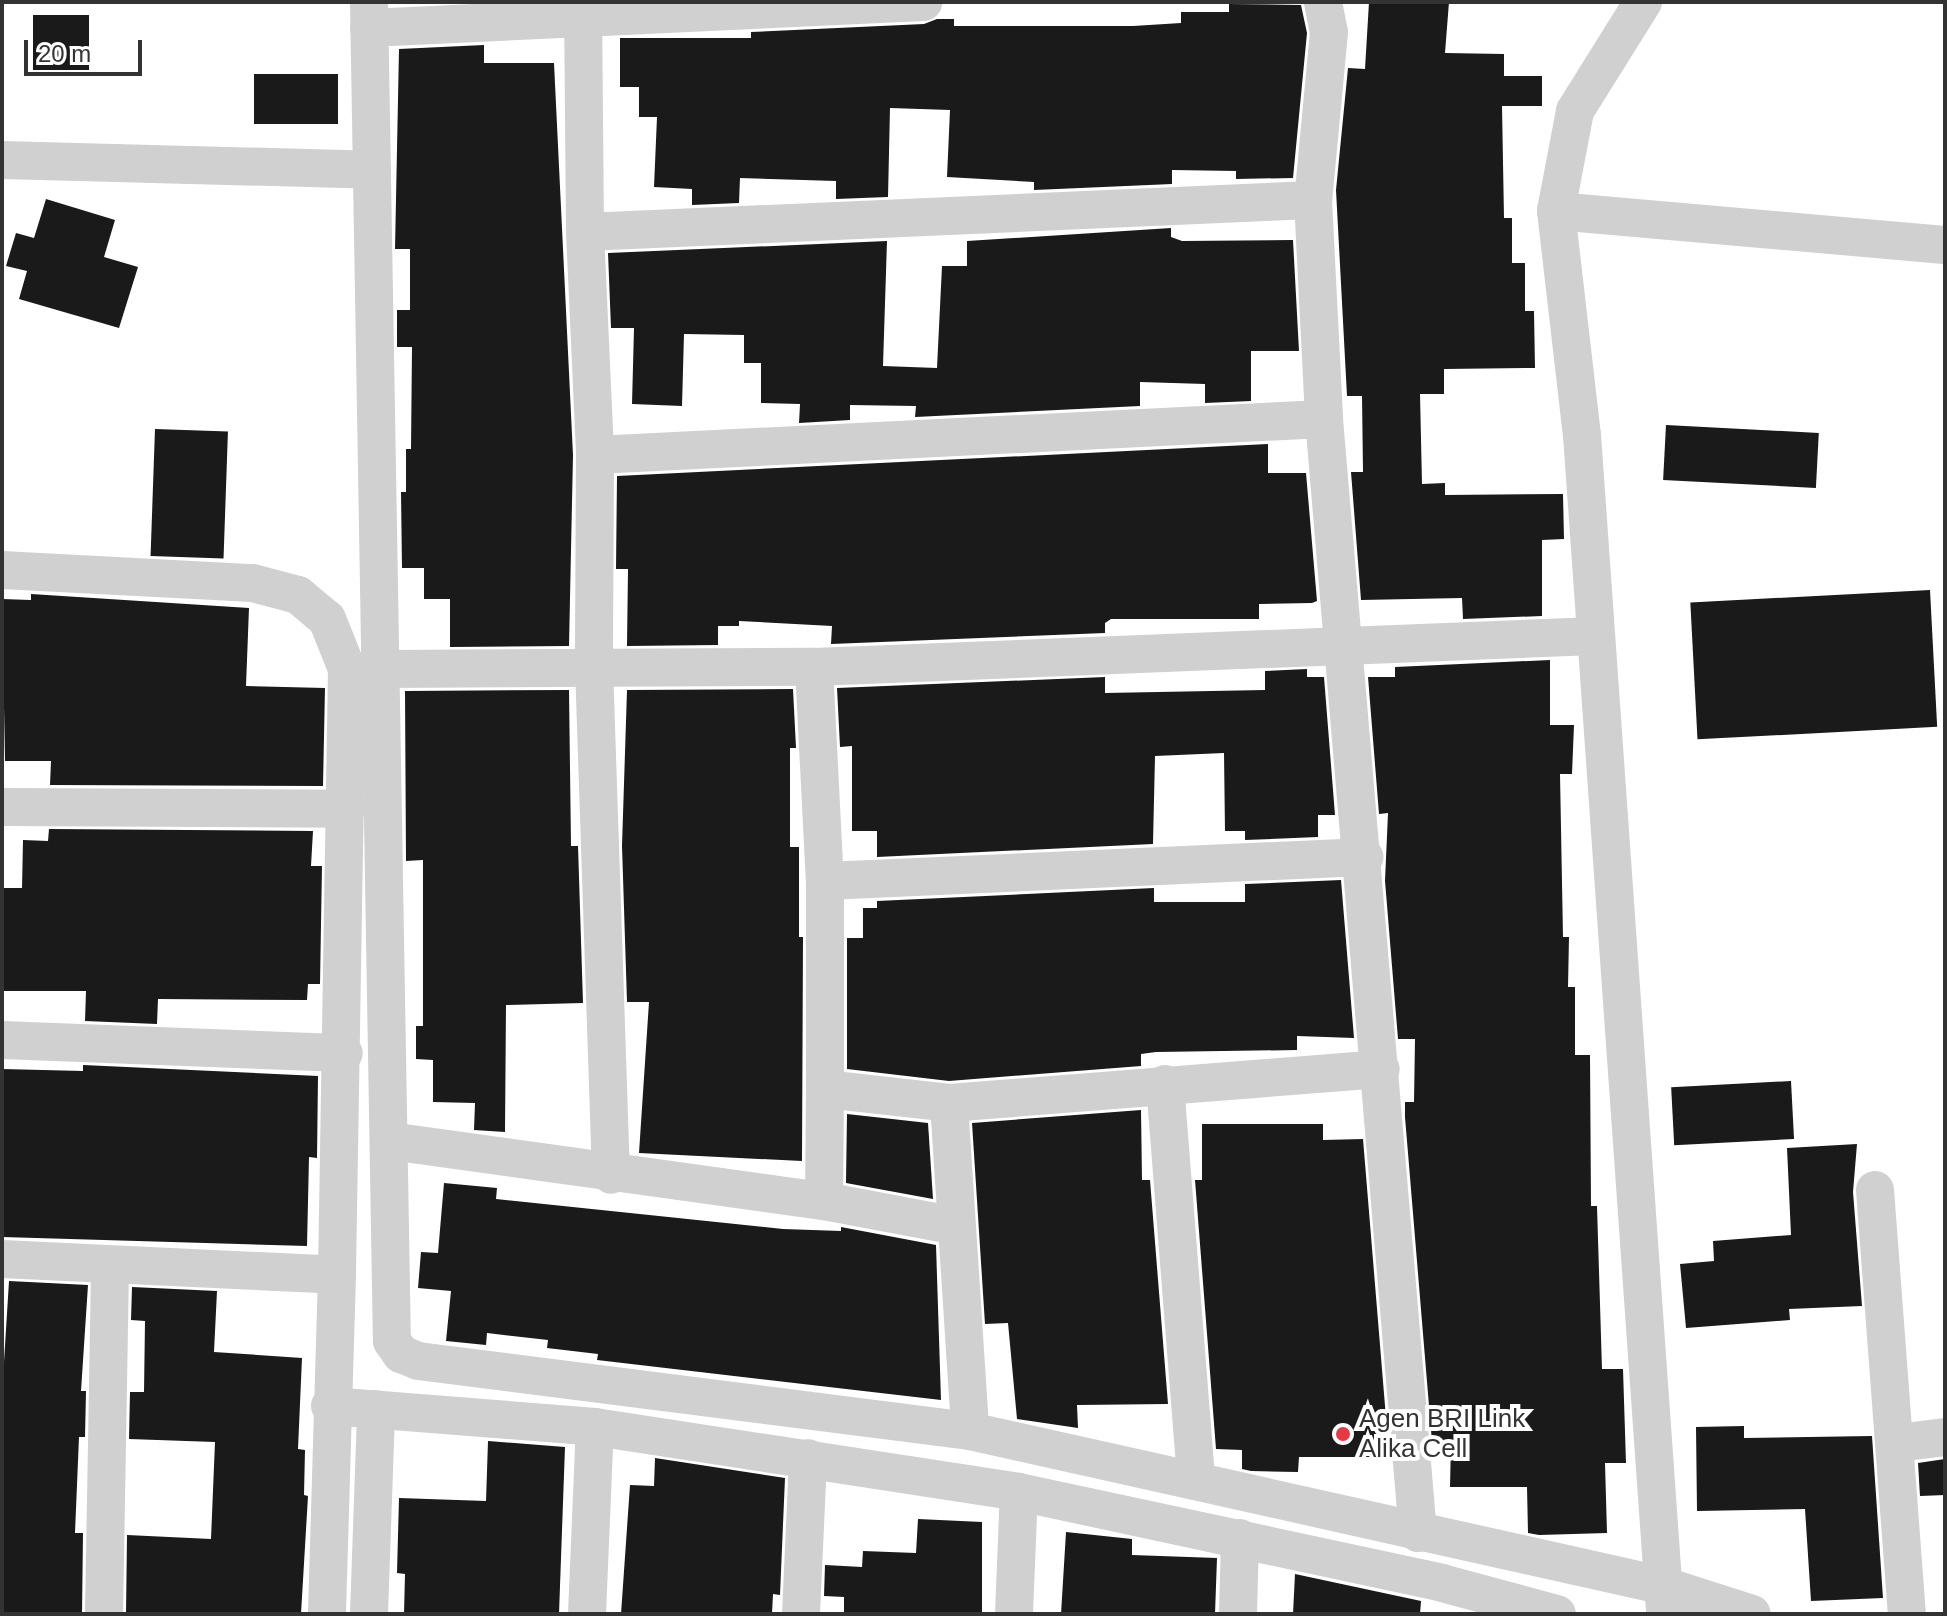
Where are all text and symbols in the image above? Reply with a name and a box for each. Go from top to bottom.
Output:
scale bar [28,24,146,74]
text: 20 m [38,40,91,67]
place label: Agen BRI Link Alika Cell [1359,1403,1525,1464]
marker: Agen BRI Link Alika Cell [1334,1425,1352,1443]

